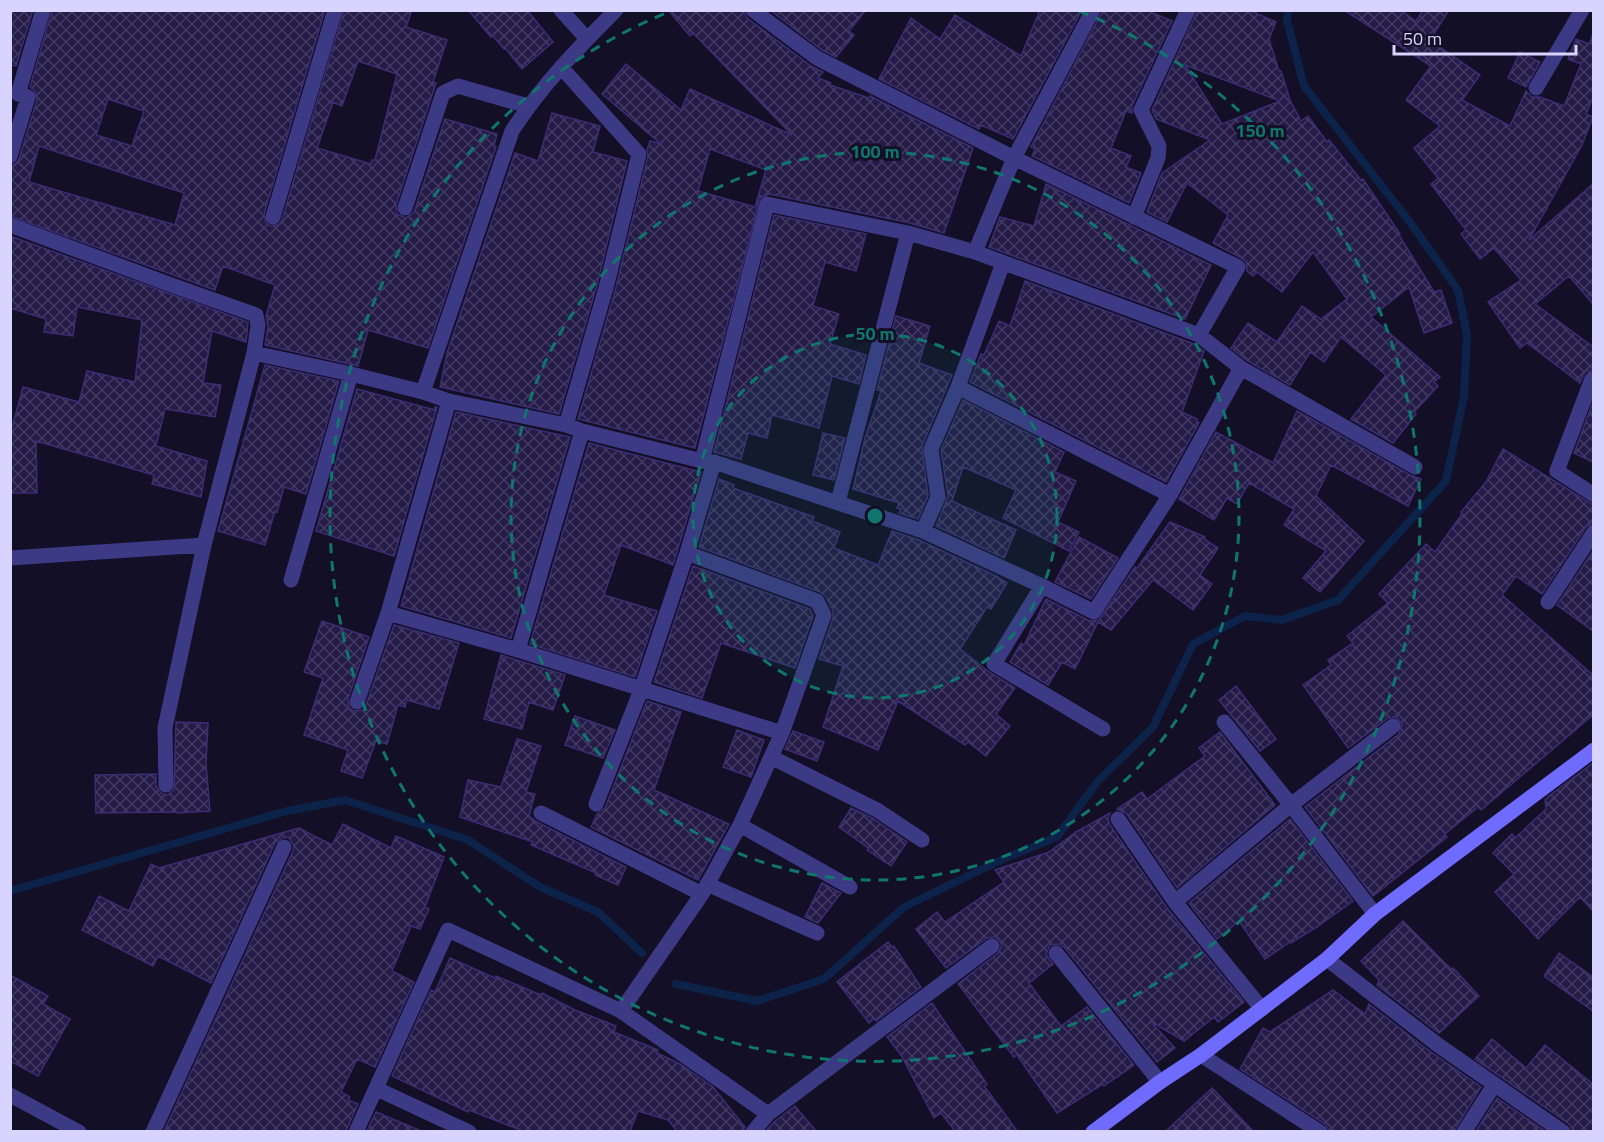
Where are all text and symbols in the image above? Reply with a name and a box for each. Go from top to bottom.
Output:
scale bar [1394,18,1576,56]
text: 50 m [1403,25,1442,52]
text: 150 m [1235,117,1285,144]
text: 100 m [850,138,900,165]
text: 50 m [855,320,895,347]
centre of rings [865,506,885,526]

